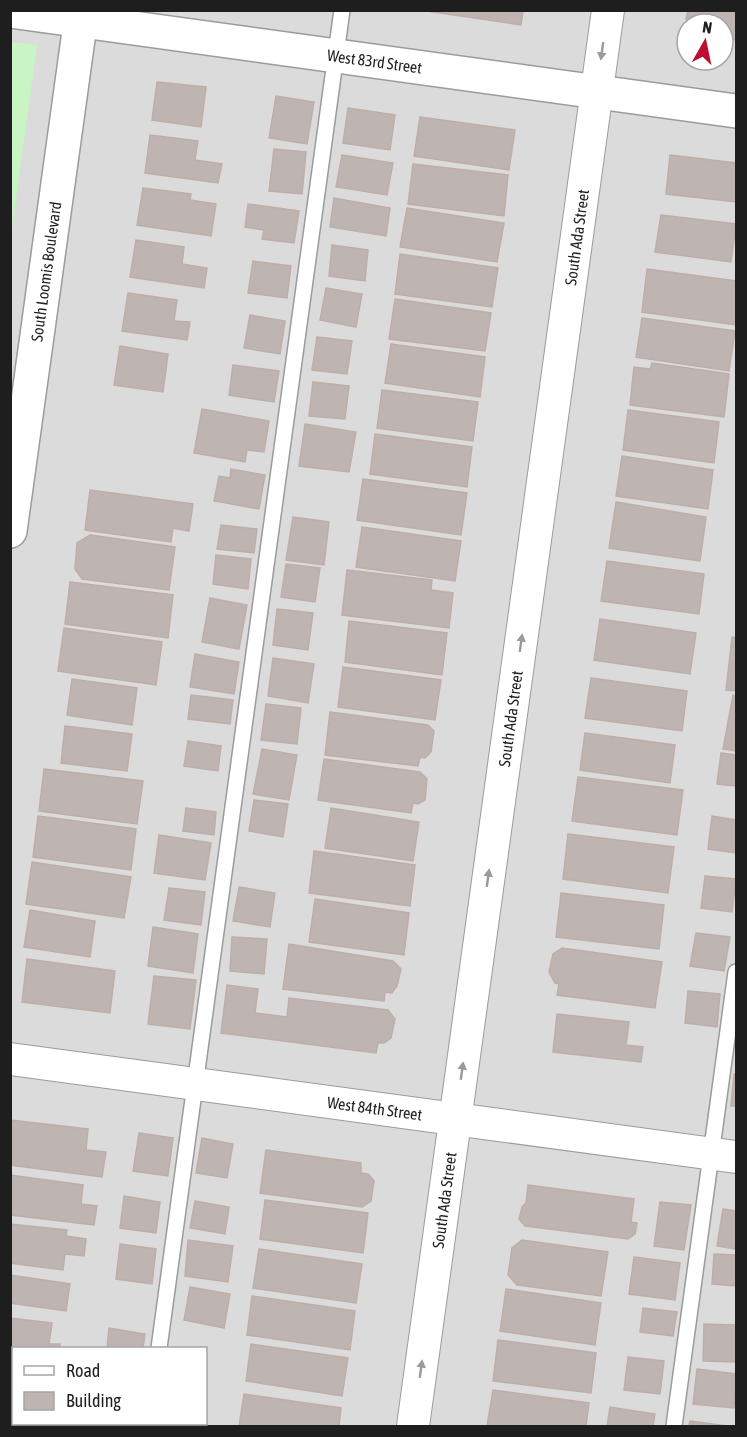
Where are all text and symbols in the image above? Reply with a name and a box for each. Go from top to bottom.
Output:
north arrow [675,12,735,72]
text: N [701,18,713,37]
one-way arrow [598,42,607,61]
street label: West 83rd Street [326,46,424,77]
street label: South Ada Street [561,188,592,286]
street label: South Loomis Boulevard [27,200,64,343]
one-way arrow [516,634,525,653]
street label: South Ada Street [495,669,526,768]
one-way arrow [484,869,493,888]
one-way arrow [457,1062,466,1081]
street label: West 84th Street [326,1093,424,1124]
street label: South Ada Street [429,1151,460,1249]
legend [12,1347,207,1425]
one-way arrow [416,1359,425,1378]
text: Road [66,1360,100,1381]
text: Building [66,1390,121,1411]

